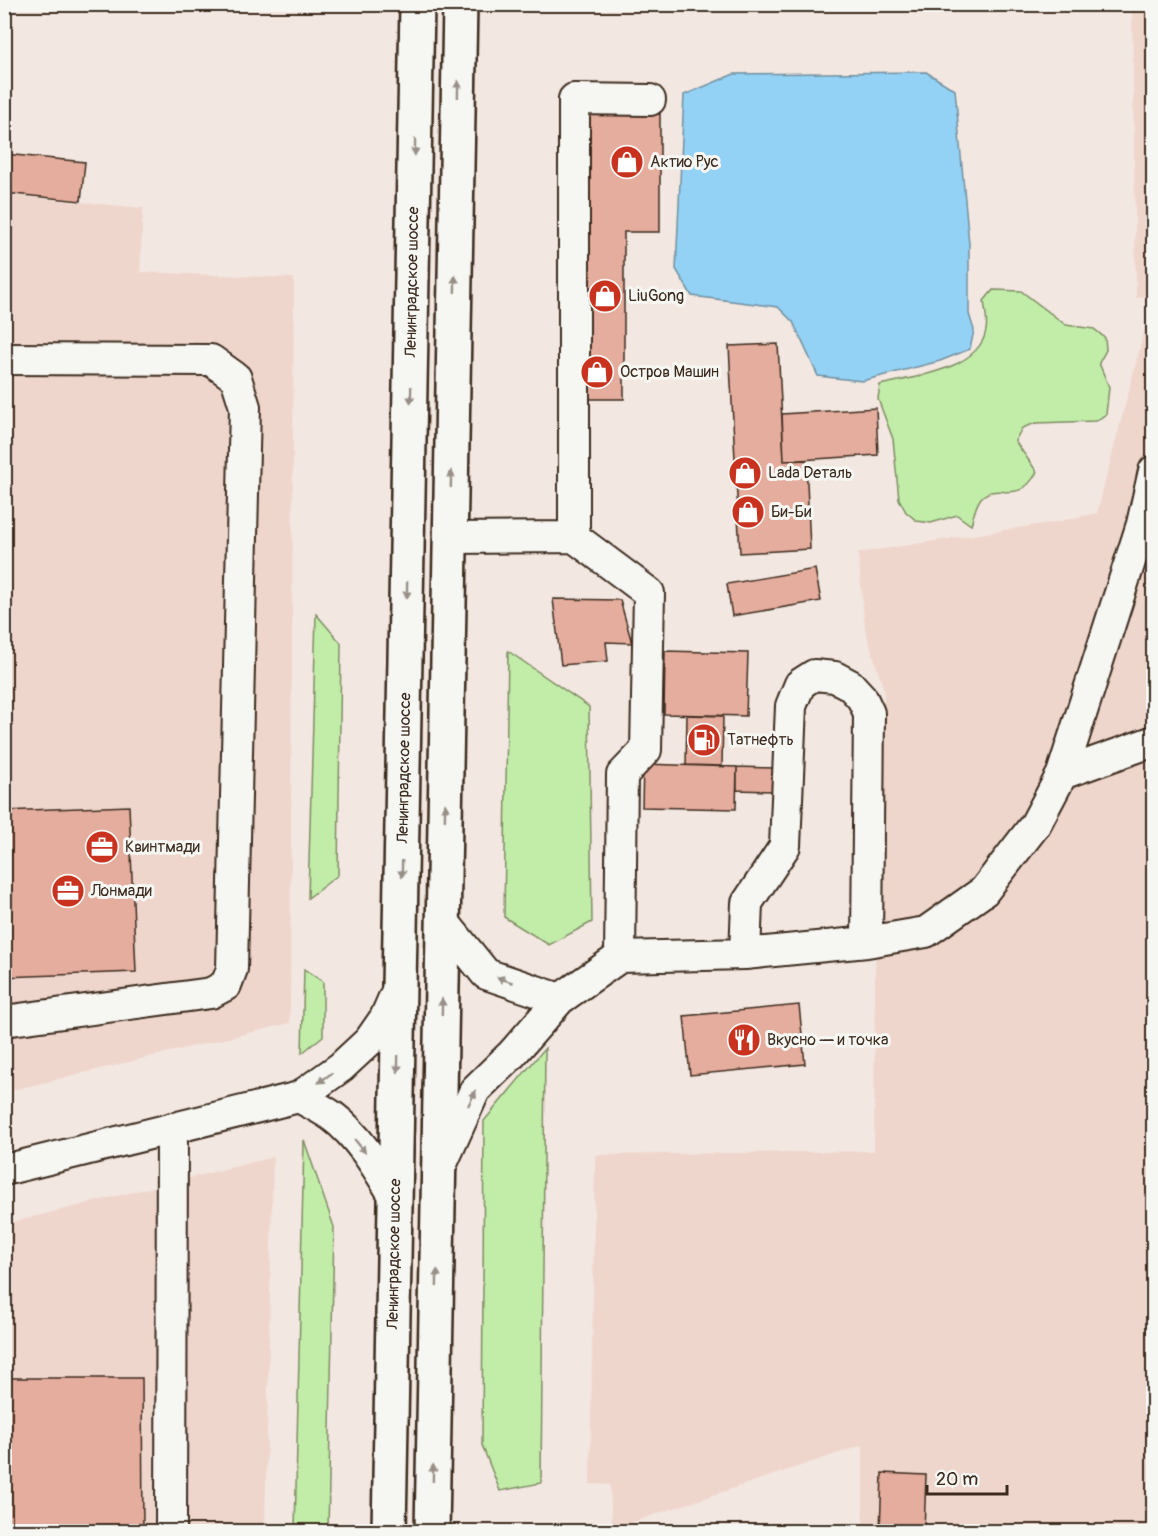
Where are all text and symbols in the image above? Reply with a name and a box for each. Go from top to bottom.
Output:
one-way arrow [454,80,463,99]
one-way arrow [410,137,419,156]
shop icon: Актио Рус [609,144,645,180]
place label: Актио Рус [650,152,719,172]
street label: Ленинградское шоссе [401,206,423,359]
one-way arrow [450,275,460,294]
shop icon: LiuGong [587,278,623,314]
place label: LiuGong [628,286,684,306]
shop icon: Остров Машин [579,354,615,390]
place label: Остров Машин [620,362,719,382]
one-way arrow [406,385,415,404]
shop icon: Lada Dеталь [727,455,763,491]
place label: Lada Dеталь [768,463,852,483]
one-way arrow [447,470,456,489]
shop icon: Би-Би [730,494,766,530]
place label: Би-Би [771,502,811,522]
one-way arrow [402,580,412,599]
street label: Ленинградское шоссе [393,692,415,845]
fuel station icon: Татнефть [686,722,722,758]
place label: Татнефть [727,730,794,750]
one-way arrow [441,802,450,821]
office icon: Квинтмади [84,829,120,865]
place label: Квинтмади [125,837,200,857]
one-way arrow [397,859,407,878]
office icon: Лонмади [50,873,86,909]
place label: Лонмади [90,881,152,901]
one-way arrow [496,975,514,985]
one-way arrow [437,997,447,1016]
restaurant icon: Вкусно — и точка [726,1022,762,1058]
place label: Вкусно — и точка [767,1030,889,1050]
one-way arrow [393,1054,402,1073]
one-way arrow [318,1072,333,1084]
one-way arrow [466,1089,476,1107]
one-way arrow [354,1139,366,1154]
street label: Ленинградское шоссе [383,1178,405,1331]
one-way arrow [432,1269,442,1288]
scale bar [927,1458,1006,1496]
one-way arrow [429,1464,438,1483]
text: 20 m [936,1468,978,1491]

